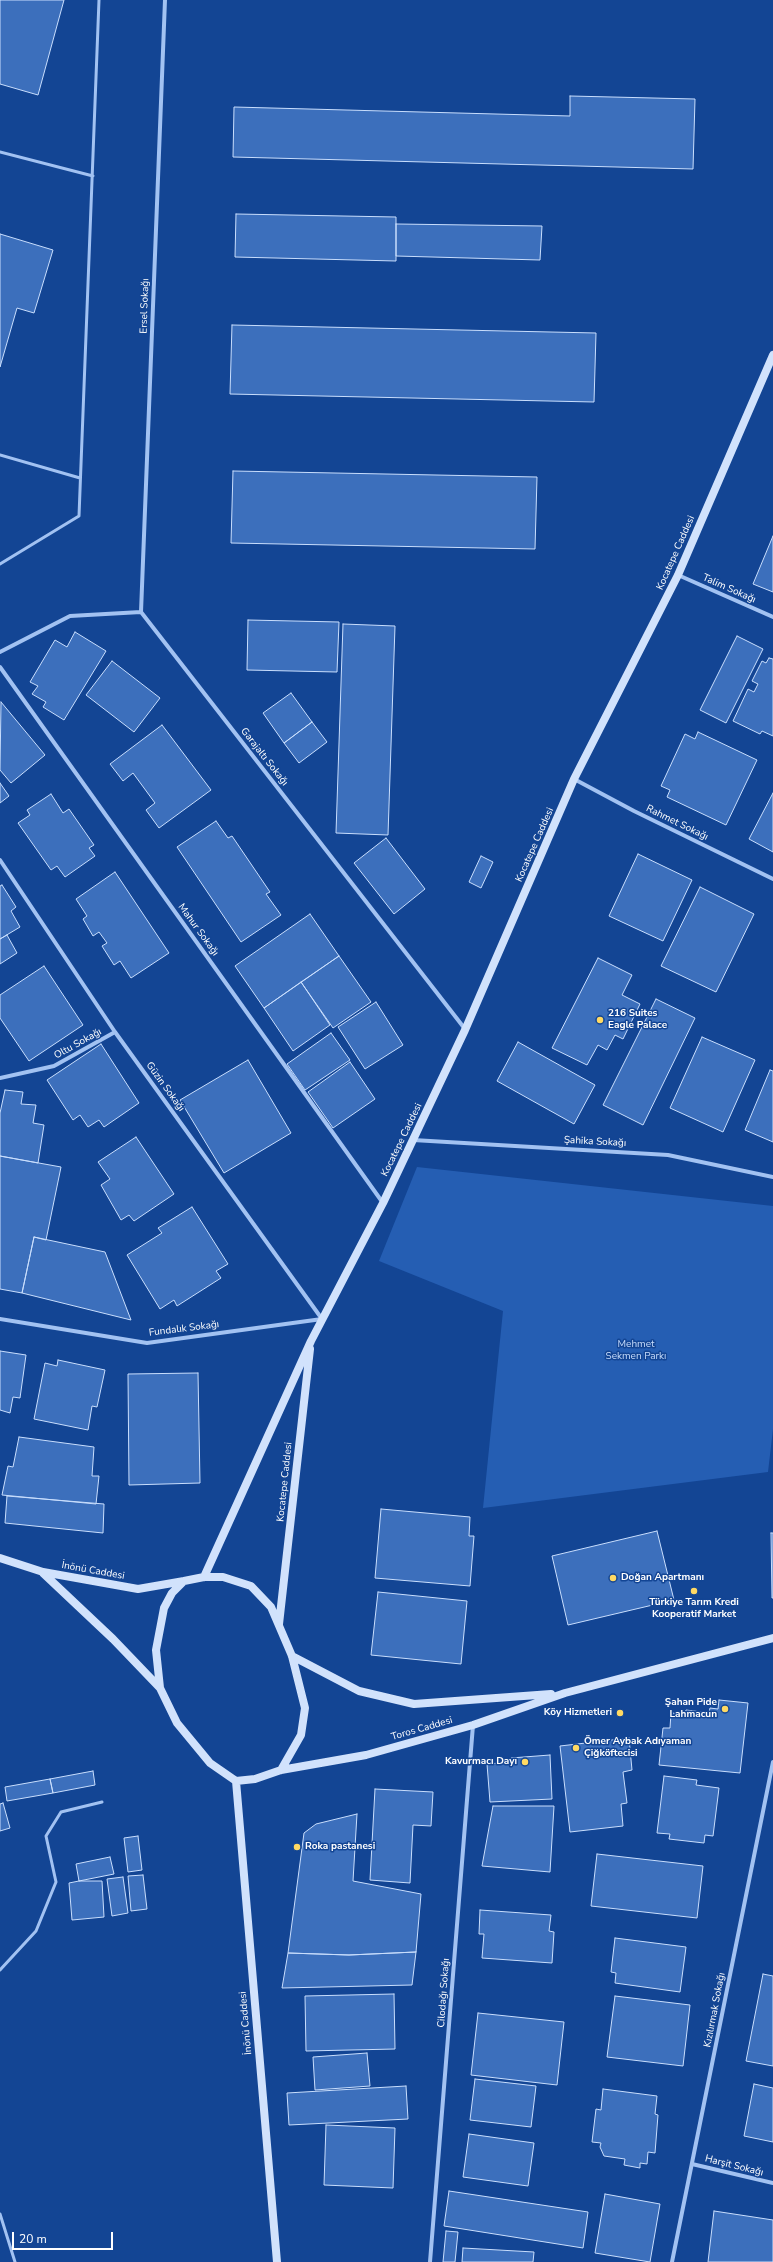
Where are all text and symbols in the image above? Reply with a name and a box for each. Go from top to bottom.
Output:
street label: Ersel Sokağı [138,278,152,334]
street label: Kocatepe Caddesi [654,514,698,592]
street label: Talim Sokağı [700,572,758,606]
street label: Garajaltı Sokağı [238,726,290,788]
street label: Rahmet Sokağı [644,803,710,843]
street label: Kocatepe Caddesi [513,806,557,884]
street label: Mahur Sokağı [175,902,221,958]
place label: 216 Suites Eagle Palace [608,1008,667,1032]
marker: 216 Suites Eagle Palace [595,1015,605,1025]
street label: Oltu Sokağı [52,1026,104,1062]
street label: Güzin Sokağı [143,1060,187,1114]
street label: Kocatepe Caddesi [379,1101,425,1179]
street label: Şahika Sokağı [564,1134,626,1150]
street label: Fundalık Sokağı [148,1319,220,1339]
park label: Mehmet Sekmen Parkı [606,1339,666,1362]
street label: Kocatepe Caddesi [275,1442,295,1522]
street label: İnönü Caddesi [61,1560,125,1582]
place label: Doğan Apartmanı [621,1572,704,1584]
marker: Doğan Apartmanı [608,1573,618,1583]
marker: Türkiye Tarım Kredi Kooperatif Market [689,1586,699,1596]
place label: Türkiye Tarım Kredi Kooperatif Market [649,1597,739,1620]
place label: Şahan Pide Lahmacun [665,1697,717,1720]
marker: Şahan Pide Lahmacun [720,1704,730,1714]
place label: Köy Hizmetleri [544,1707,612,1719]
marker: Köy Hizmetleri [615,1708,625,1718]
street label: Toros Caddesi [390,1715,454,1743]
place label: Ömer Aybak Adıyaman Çiğköftecisi [584,1736,691,1760]
marker: Ömer Aybak Adıyaman Çiğköftecisi [571,1743,581,1753]
place label: Kavurmacı Dayı [445,1756,517,1768]
marker: Kavurmacı Dayı [520,1757,530,1767]
place label: Roka pastanesi [305,1841,375,1853]
marker: Roka pastanesi [292,1842,302,1852]
street label: Cilodağı Sokağı [436,1958,452,2028]
street label: Kızılırmak Sokağı [702,1972,728,2048]
street label: İnönü Caddesi [237,1991,255,2055]
street label: Harşit Sokağı [704,2153,764,2179]
scale bar [14,2224,115,2250]
text: 20 m [19,2231,47,2247]

